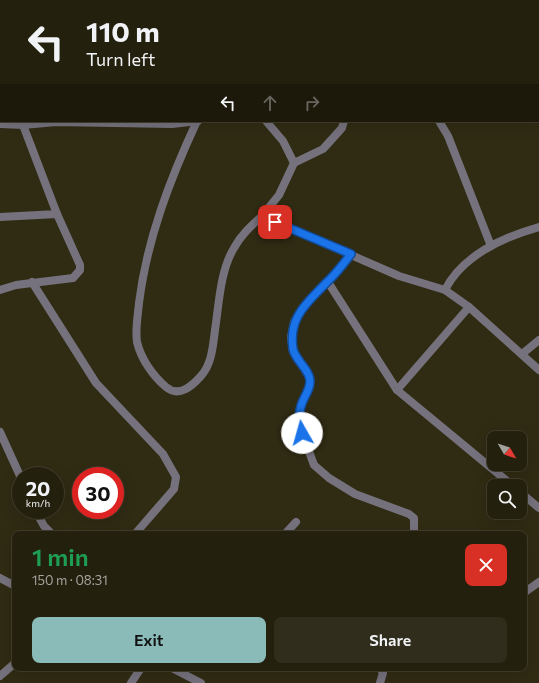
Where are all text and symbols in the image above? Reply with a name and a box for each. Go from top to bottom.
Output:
text: 110 m [86,14,160,48]
icon: left [20,16,72,68]
text: Turn left [86,48,155,70]
icon: left [217,92,239,114]
icon: ahead [259,92,281,114]
icon: right [301,92,323,114]
pin [258,205,292,239]
icon: arrive [264,211,286,233]
position arrow [281,412,323,454]
north arrow [487,431,527,471]
map controls [487,431,527,519]
speed limit sign: 30 [72,467,124,519]
text: 20 [26,476,50,500]
button: search [487,479,527,519]
text: km/h [26,497,50,509]
text: 1 min [32,542,89,571]
button: close [465,544,507,586]
text: 150 m · 08:31 [32,572,108,588]
button: Exit [32,617,266,663]
button: Share [274,617,507,663]

